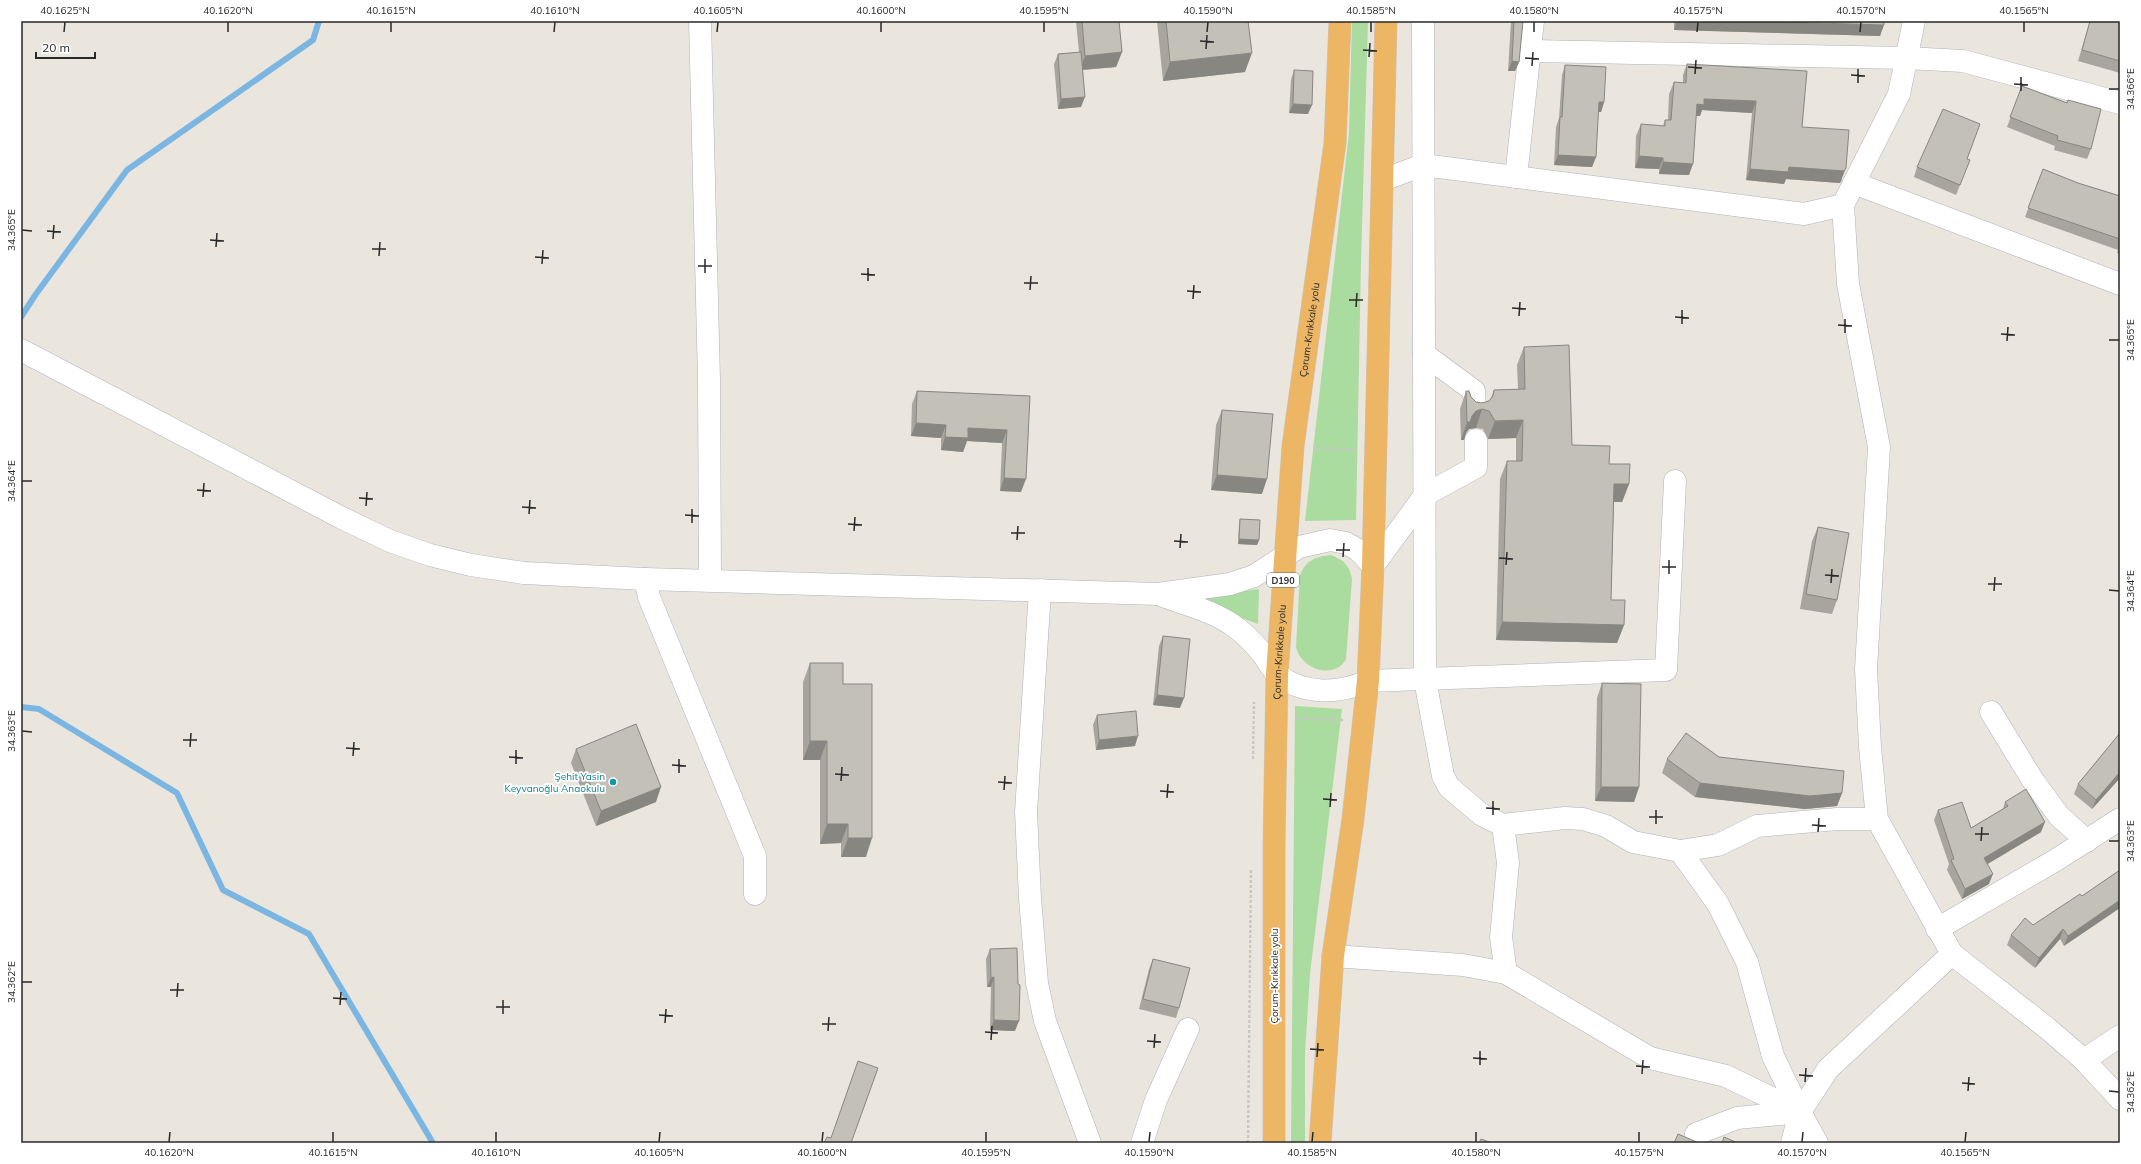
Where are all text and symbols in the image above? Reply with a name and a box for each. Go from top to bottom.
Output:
text: 40.1625°N [40,4,90,17]
text: 40.1620°N [203,4,253,17]
text: 40.1615°N [366,4,416,17]
text: 40.1610°N [530,4,580,17]
text: 40.1605°N [693,4,743,17]
text: 40.1600°N [856,4,906,17]
text: 40.1595°N [1019,4,1069,17]
text: 40.1590°N [1183,4,1233,17]
text: 40.1585°N [1346,4,1396,17]
text: 40.1580°N [1509,4,1559,17]
text: 40.1575°N [1673,4,1723,17]
text: 40.1570°N [1836,4,1886,17]
text: 40.1565°N [1999,4,2049,17]
scale bar [36,34,95,60]
text: 20 m [42,40,70,55]
text: 34.366°E [2124,68,2137,110]
text: 34.365°E [5,209,18,251]
street label: Çorum-Kırıkkale yolu [1296,282,1322,378]
text: 34.365°E [2124,319,2137,361]
text: 34.364°E [5,460,18,502]
text: 34.364°E [2124,570,2137,612]
road number: D190 [1267,573,1299,587]
street label: Çorum-Kırıkkale yolu [1270,604,1288,700]
text: 34.363°E [5,710,18,752]
place label: Şehit Yasin Keyvanoğlu Anaokulu [504,770,605,795]
marker: Şehit Yasin Keyvanoğlu Anaokulu [608,777,618,787]
text: 34.363°E [2124,820,2137,862]
street label: Çorum-Kırıkkale yolu [1268,928,1281,1024]
text: 34.362°E [5,961,18,1003]
text: 34.362°E [2124,1071,2137,1113]
text: 40.1620°N [144,1146,194,1159]
text: 40.1615°N [308,1146,358,1159]
text: 40.1610°N [471,1146,521,1159]
text: 40.1605°N [634,1146,684,1159]
text: 40.1600°N [797,1146,847,1159]
text: 40.1595°N [961,1146,1011,1159]
text: 40.1590°N [1124,1146,1174,1159]
text: 40.1585°N [1287,1146,1337,1159]
text: 40.1580°N [1451,1146,1501,1159]
text: 40.1575°N [1614,1146,1664,1159]
text: 40.1570°N [1777,1146,1827,1159]
text: 40.1565°N [1940,1146,1990,1159]

